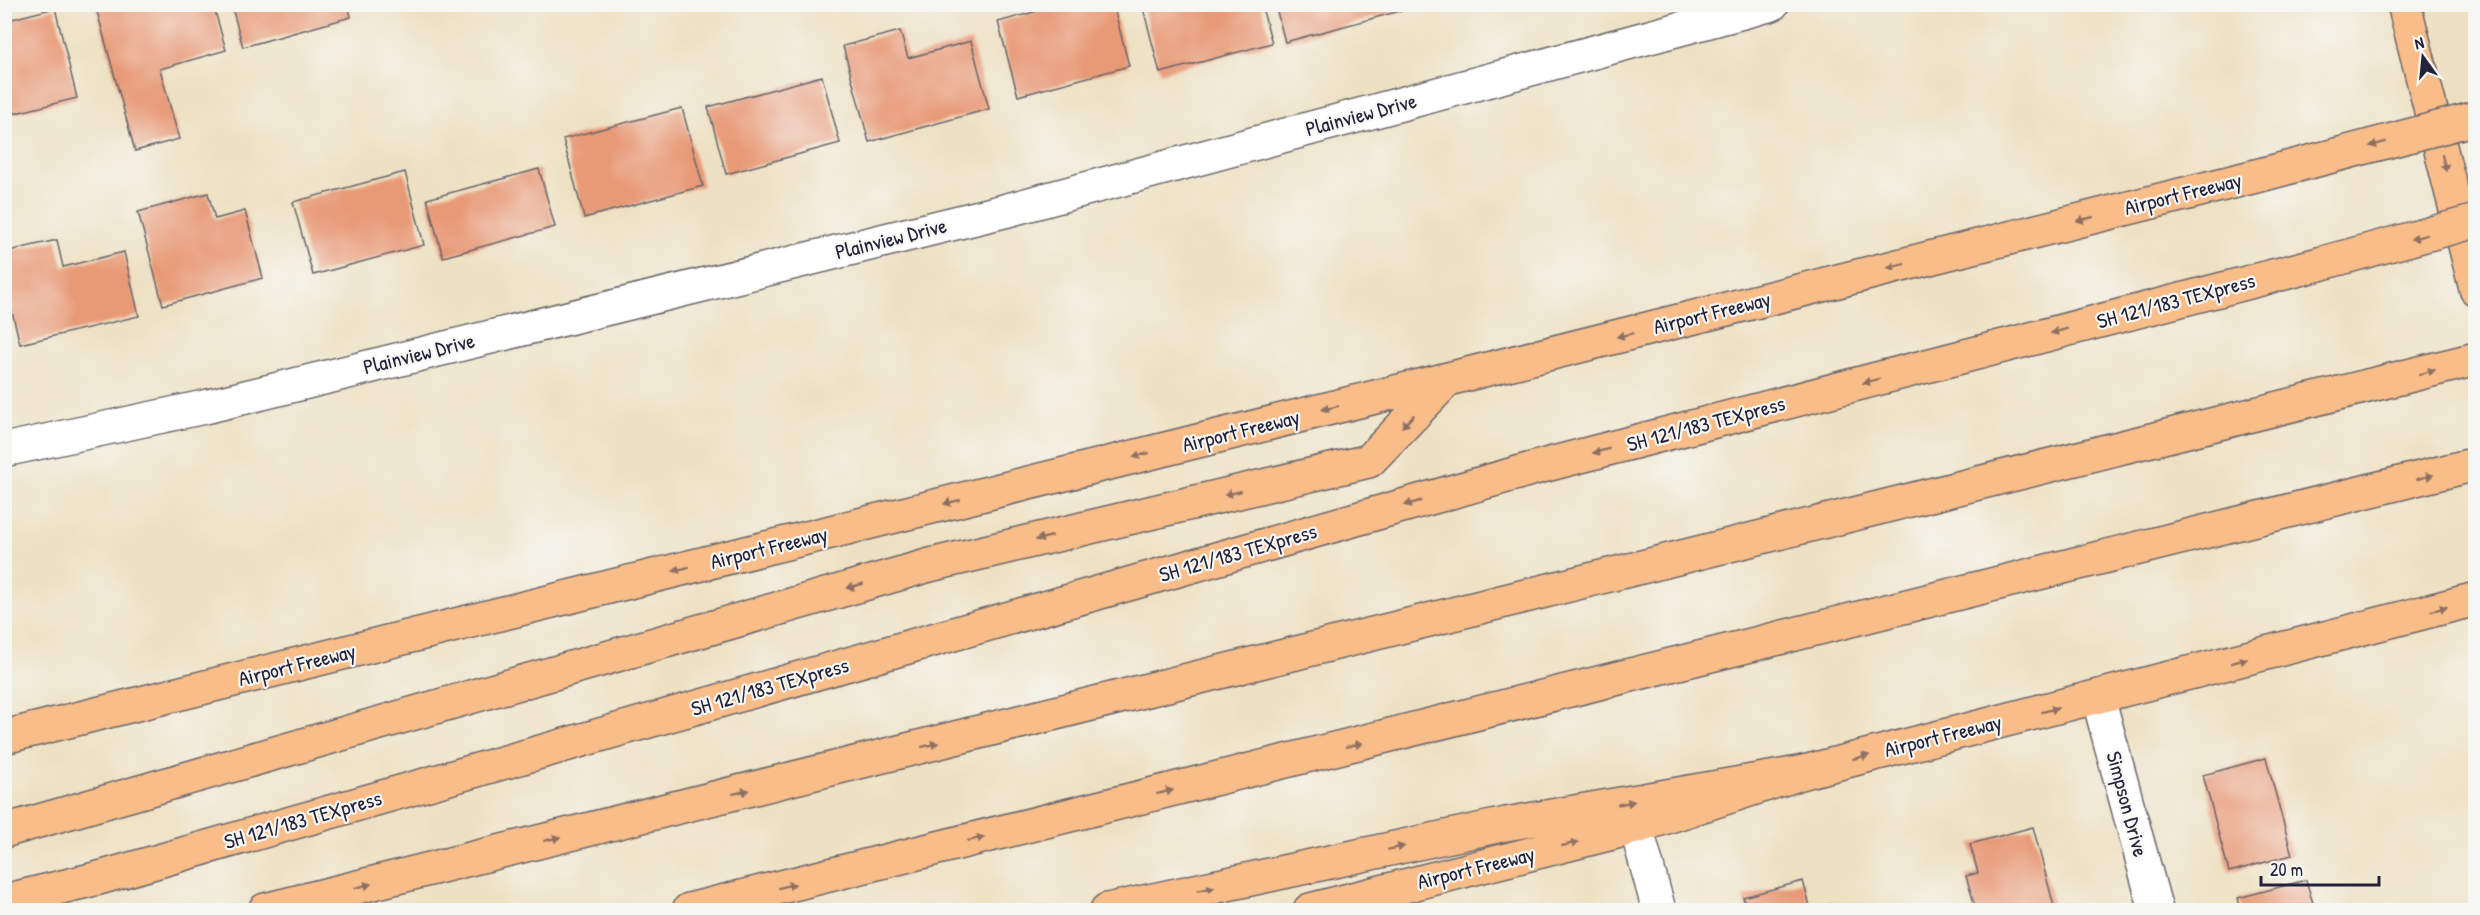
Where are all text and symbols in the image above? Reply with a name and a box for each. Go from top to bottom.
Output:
north arrow [2393,27,2453,87]
text: N [2412,31,2427,54]
street label: Plainview Drive [1302,86,1420,143]
one-way arrow [2369,139,2387,149]
one-way arrow [2439,154,2449,172]
street label: Airport Freeway [2121,165,2245,222]
street label: Plainview Drive [832,211,950,266]
one-way arrow [2075,214,2094,224]
one-way arrow [2410,232,2428,242]
one-way arrow [1886,262,1905,272]
street label: SH 121/183 TEXpress [2094,265,2258,336]
street label: Airport Freeway [1650,284,1774,341]
street label: Plainview Drive [360,326,478,381]
one-way arrow [2050,327,2068,337]
one-way arrow [1616,330,1634,340]
one-way arrow [2418,366,2436,376]
one-way arrow [1861,376,1880,386]
street label: SH 121/183 TEXpress [1624,388,1788,459]
street label: Airport Freeway [1179,402,1303,459]
one-way arrow [1321,404,1340,414]
one-way arrow [1401,414,1415,428]
one-way arrow [1592,447,1610,456]
one-way arrow [1132,451,1150,461]
one-way arrow [2415,472,2434,482]
one-way arrow [1224,489,1243,499]
one-way arrow [943,498,961,508]
one-way arrow [1404,499,1422,508]
street label: SH 121/183 TEXpress [1156,516,1320,589]
street label: Airport Freeway [707,519,831,576]
one-way arrow [1034,534,1053,543]
one-way arrow [672,565,690,575]
one-way arrow [846,582,864,592]
one-way arrow [2429,603,2448,613]
street label: Airport Freeway [235,636,359,693]
street label: SH 121/183 TEXpress [688,650,852,723]
one-way arrow [2229,655,2248,665]
one-way arrow [2041,704,2059,714]
street label: Airport Freeway [1881,707,2005,764]
one-way arrow [921,739,939,749]
one-way arrow [1345,739,1364,749]
street label: Simpson Drive [2099,748,2155,860]
one-way arrow [1851,752,1870,762]
street label: SH 121/183 TEXpress [221,783,385,856]
one-way arrow [1156,786,1174,796]
one-way arrow [732,787,750,797]
one-way arrow [1616,798,1635,807]
one-way arrow [543,834,561,844]
one-way arrow [967,834,985,844]
street label: Airport Freeway [1414,839,1538,896]
one-way arrow [1561,839,1579,849]
one-way arrow [1387,843,1406,852]
scale bar [2261,849,2380,887]
text: 20 m [2270,857,2303,882]
one-way arrow [353,881,372,891]
one-way arrow [778,881,796,891]
one-way arrow [1196,884,1215,893]

